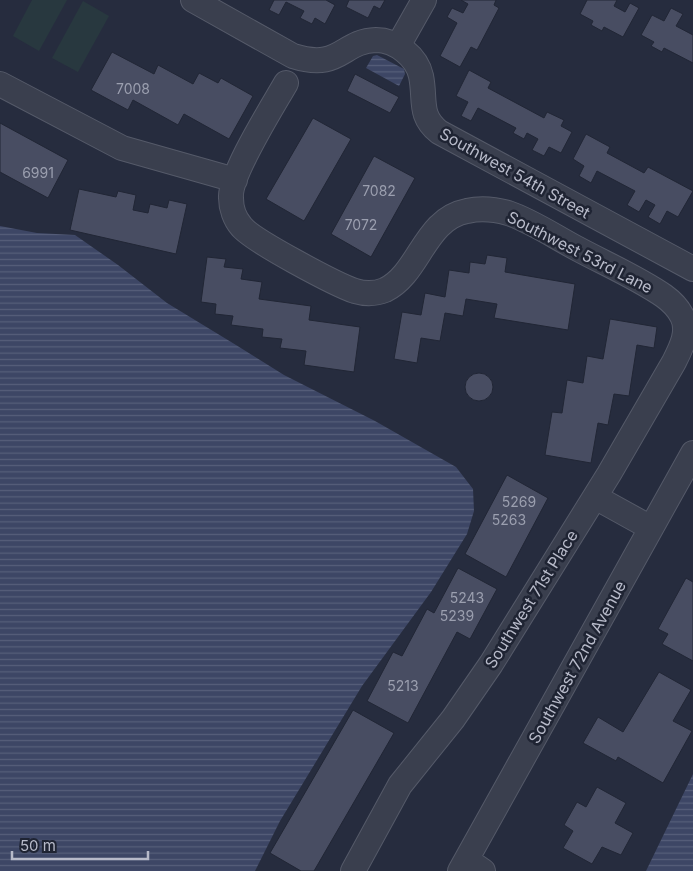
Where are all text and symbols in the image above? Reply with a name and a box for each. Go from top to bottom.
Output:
house number: 7008 [116,80,150,97]
street label: Southwest 54th Street [436,123,594,223]
house number: 6991 [22,164,54,181]
house number: 7082 [362,182,396,199]
street label: Southwest 53rd Lane [504,207,656,297]
house number: 7072 [345,216,377,233]
house number: 5269 [502,493,536,510]
house number: 5263 [492,511,526,528]
street label: Southwest 71st Place [480,526,582,672]
street label: Southwest 72nd Avenue [524,577,630,747]
house number: 5243 [450,589,484,606]
house number: 5239 [440,607,474,624]
house number: 5213 [387,677,419,694]
scale bar [12,828,149,860]
text: 50 m [20,836,56,855]

